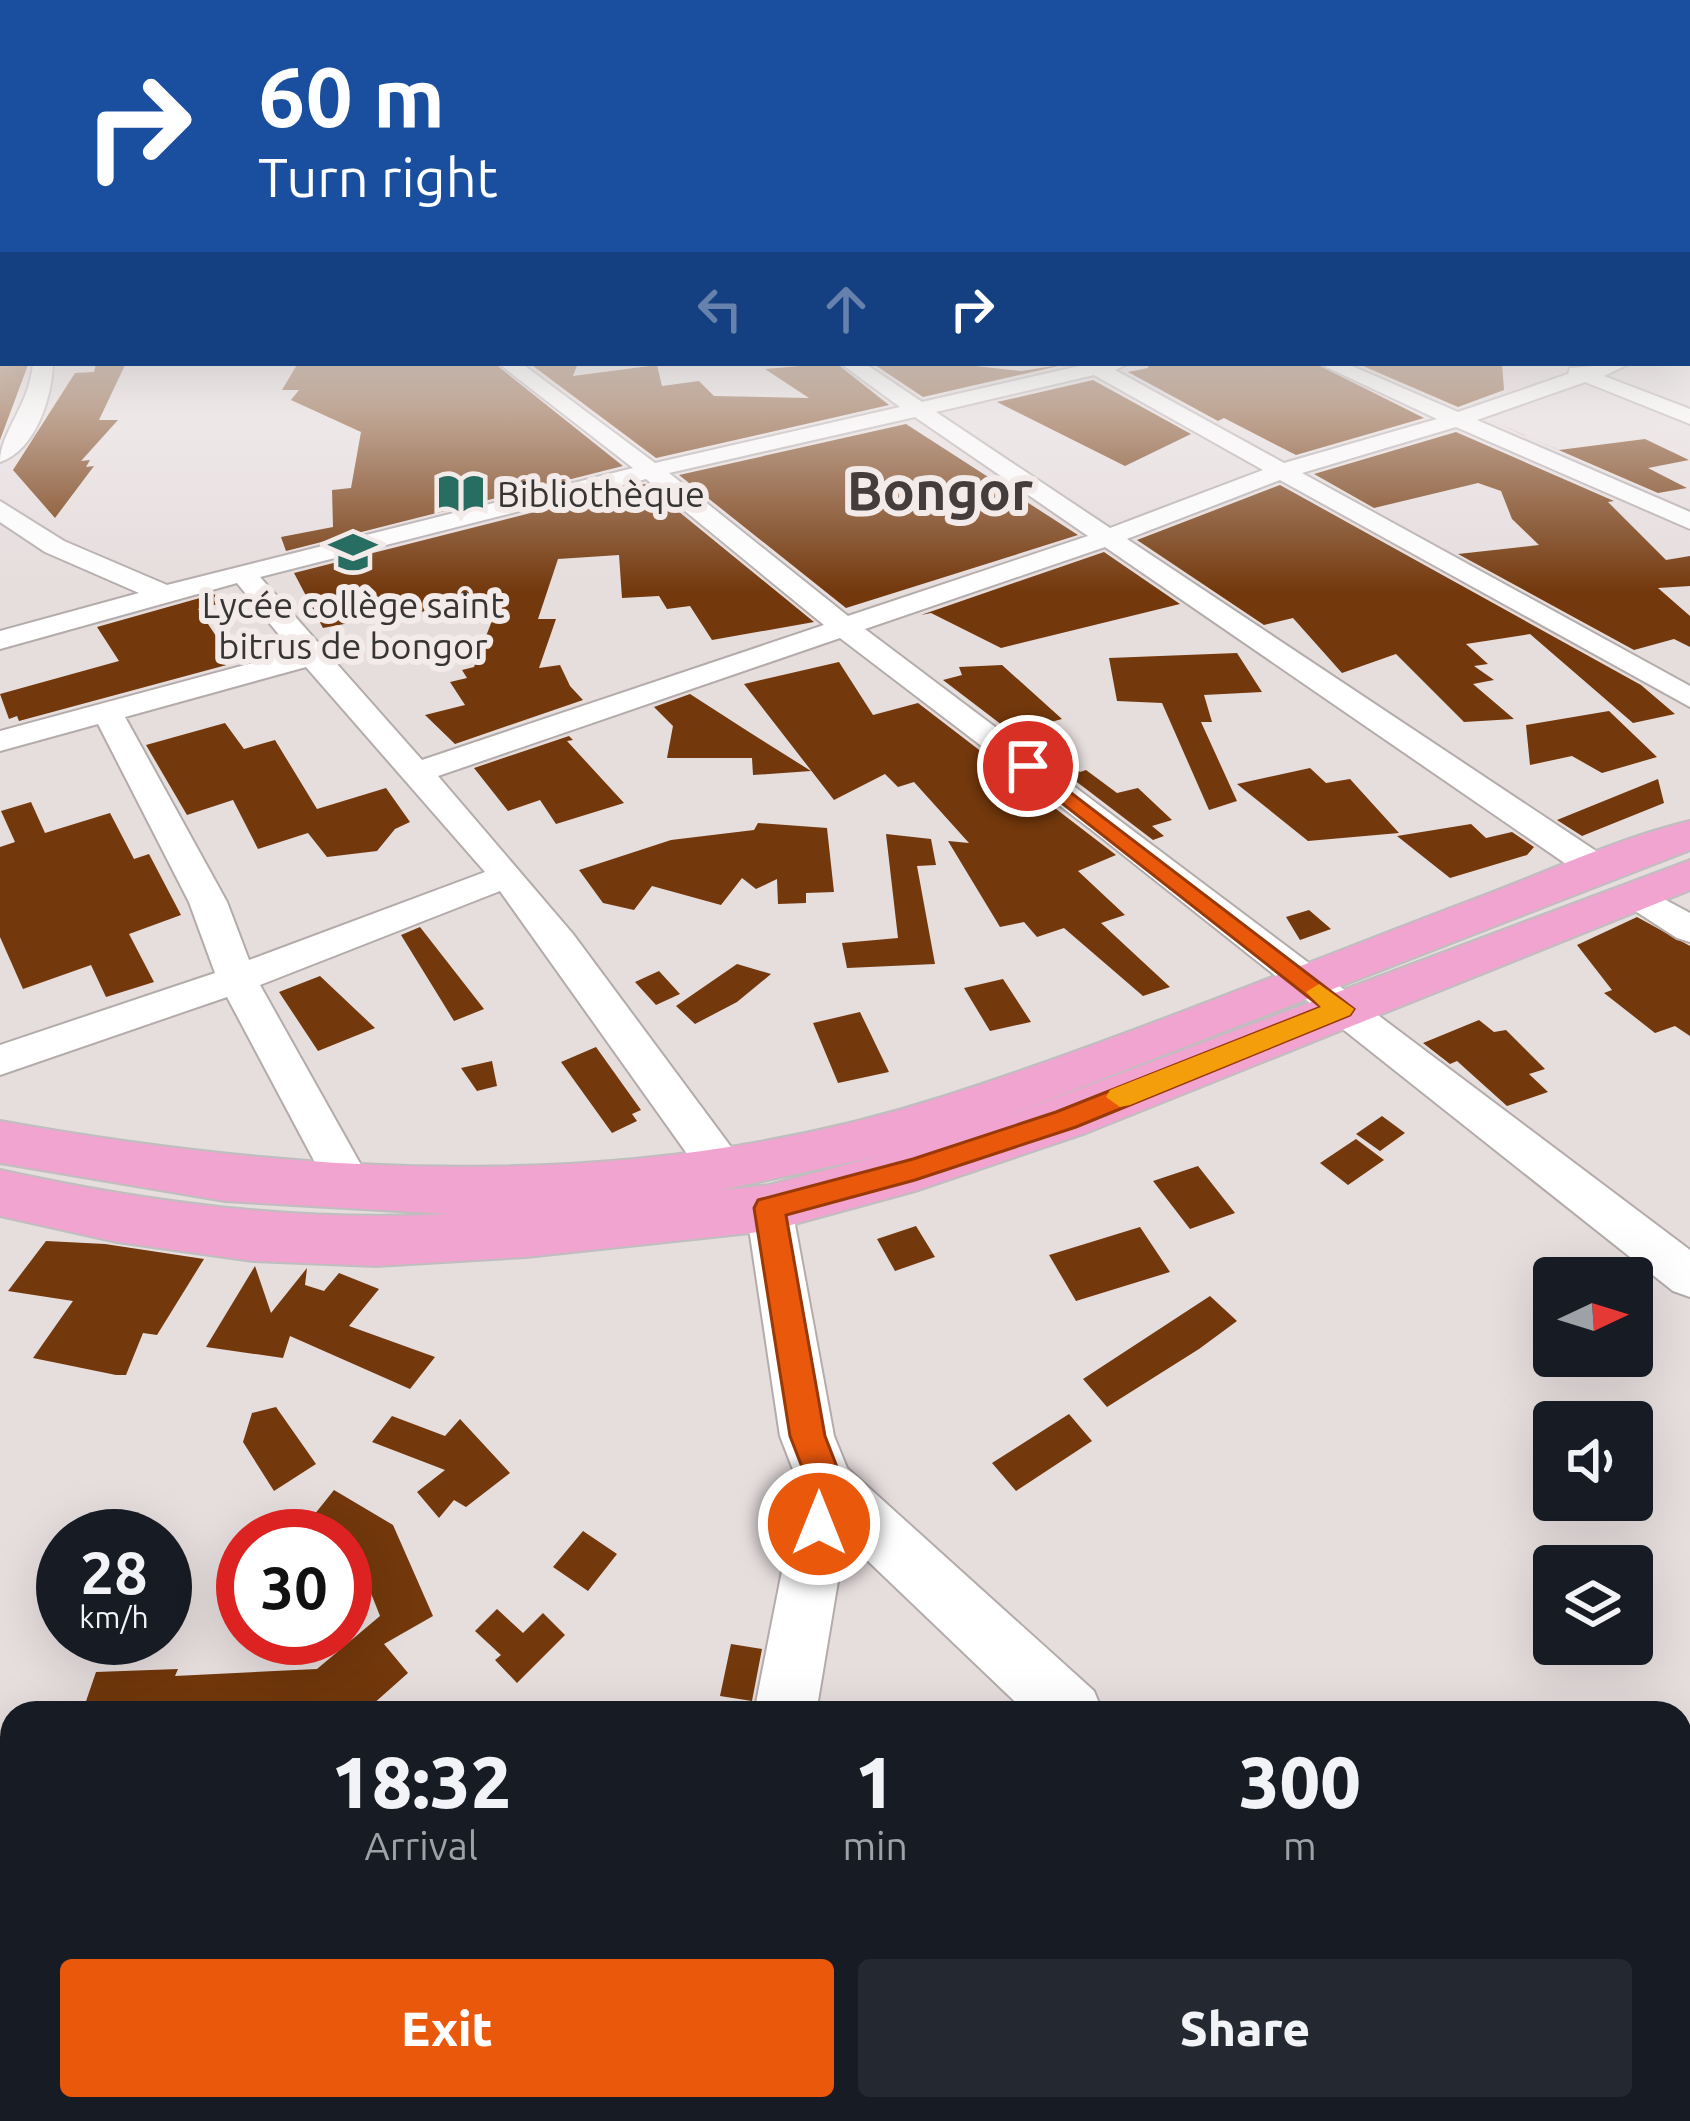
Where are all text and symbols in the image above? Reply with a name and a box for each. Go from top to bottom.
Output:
icon: right [60,48,216,204]
text: 60 m [258,49,445,143]
text: Turn right [258,147,498,207]
icon: left [687,276,753,342]
icon: ahead [813,276,879,342]
icon: right [939,276,1005,342]
district label: Bongor [847,460,1033,520]
library icon: Bibliothèque [436,468,486,518]
place label: Bibliothèque [497,473,705,514]
school or university icon: Lycée collège saint bitrus de bongor [328,527,378,577]
place label: Lycée collège saint bitrus de bongor [202,584,504,666]
pin [977,715,1079,817]
icon: arrive [995,733,1061,799]
north arrow [1533,1257,1653,1377]
map controls [1533,1257,1653,1665]
button: sound [1533,1401,1653,1521]
position arrow [756,1461,882,1587]
speed limit sign: 30 [216,1509,372,1665]
text: 28 [80,1538,148,1605]
button: layers [1533,1545,1653,1665]
text: km/h [79,1600,149,1634]
text: 18:32 [331,1741,511,1822]
text: 1 [855,1741,895,1822]
text: 300 [1239,1741,1361,1822]
text: Arrival [364,1824,478,1867]
text: min [842,1824,908,1867]
text: m [1283,1824,1317,1867]
button: Exit [60,1959,834,2097]
button: Share [858,1959,1632,2097]

